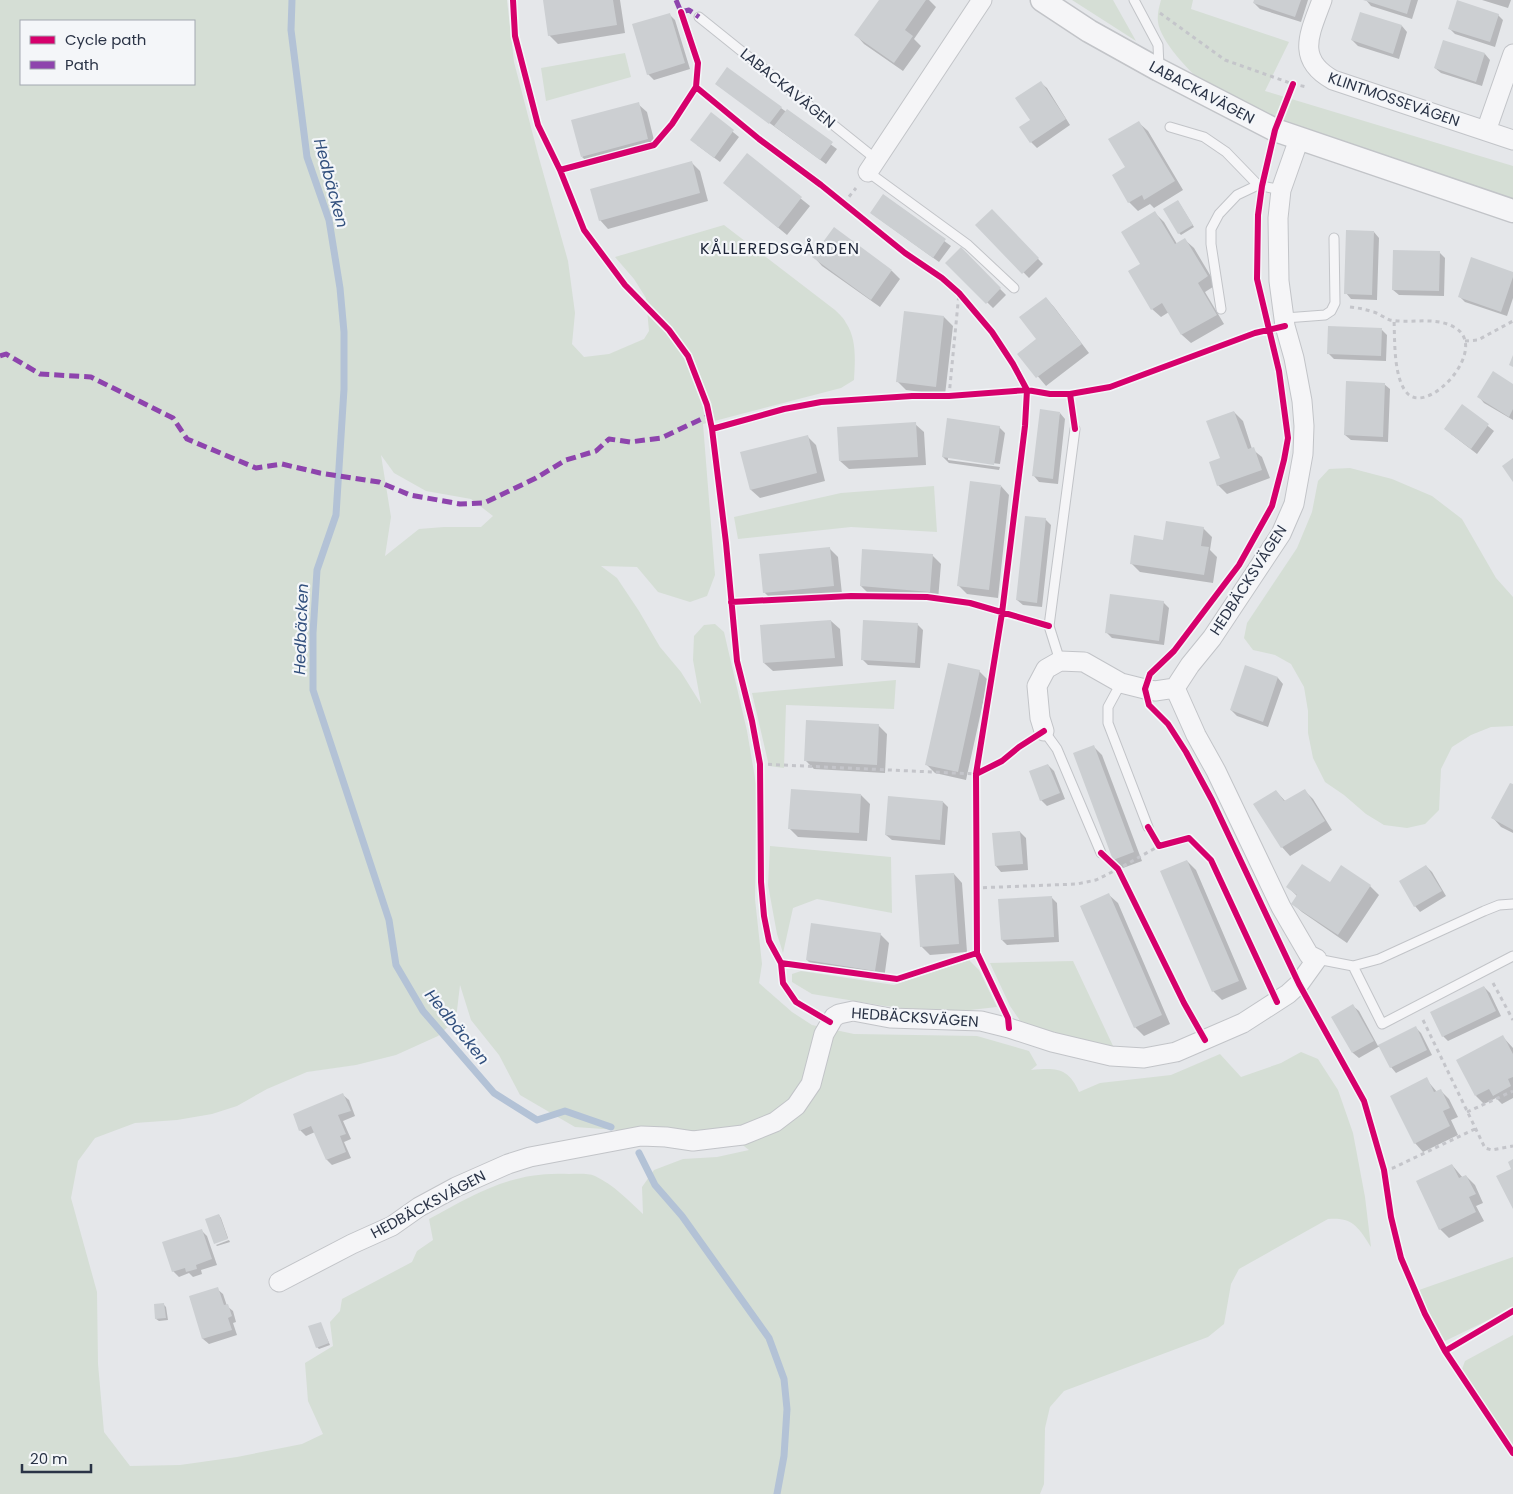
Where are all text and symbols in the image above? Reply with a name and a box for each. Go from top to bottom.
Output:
legend [20,20,195,85]
text: Cycle path [65,29,146,50]
street label: LABACKAVÄGEN [736,43,840,133]
text: Path [65,54,99,75]
street label: LABACKAVÄGEN [1146,55,1258,129]
street label: KLINTMOSSEVÄGEN [1325,67,1463,131]
water label: Hedbäcken [308,136,354,230]
district label: KÅLLEREDSGÅRDEN [700,237,860,260]
street label: HEDBÄCKSVÄGEN [1204,521,1292,639]
water label: Hedbäcken [288,583,314,675]
water label: Hedbäcken [419,984,495,1070]
street label: HEDBÄCKSVÄGEN [851,1002,979,1032]
street label: HEDBÄCKSVÄGEN [367,1165,489,1243]
scale bar [22,1442,91,1474]
text: 20 m [30,1448,68,1469]

